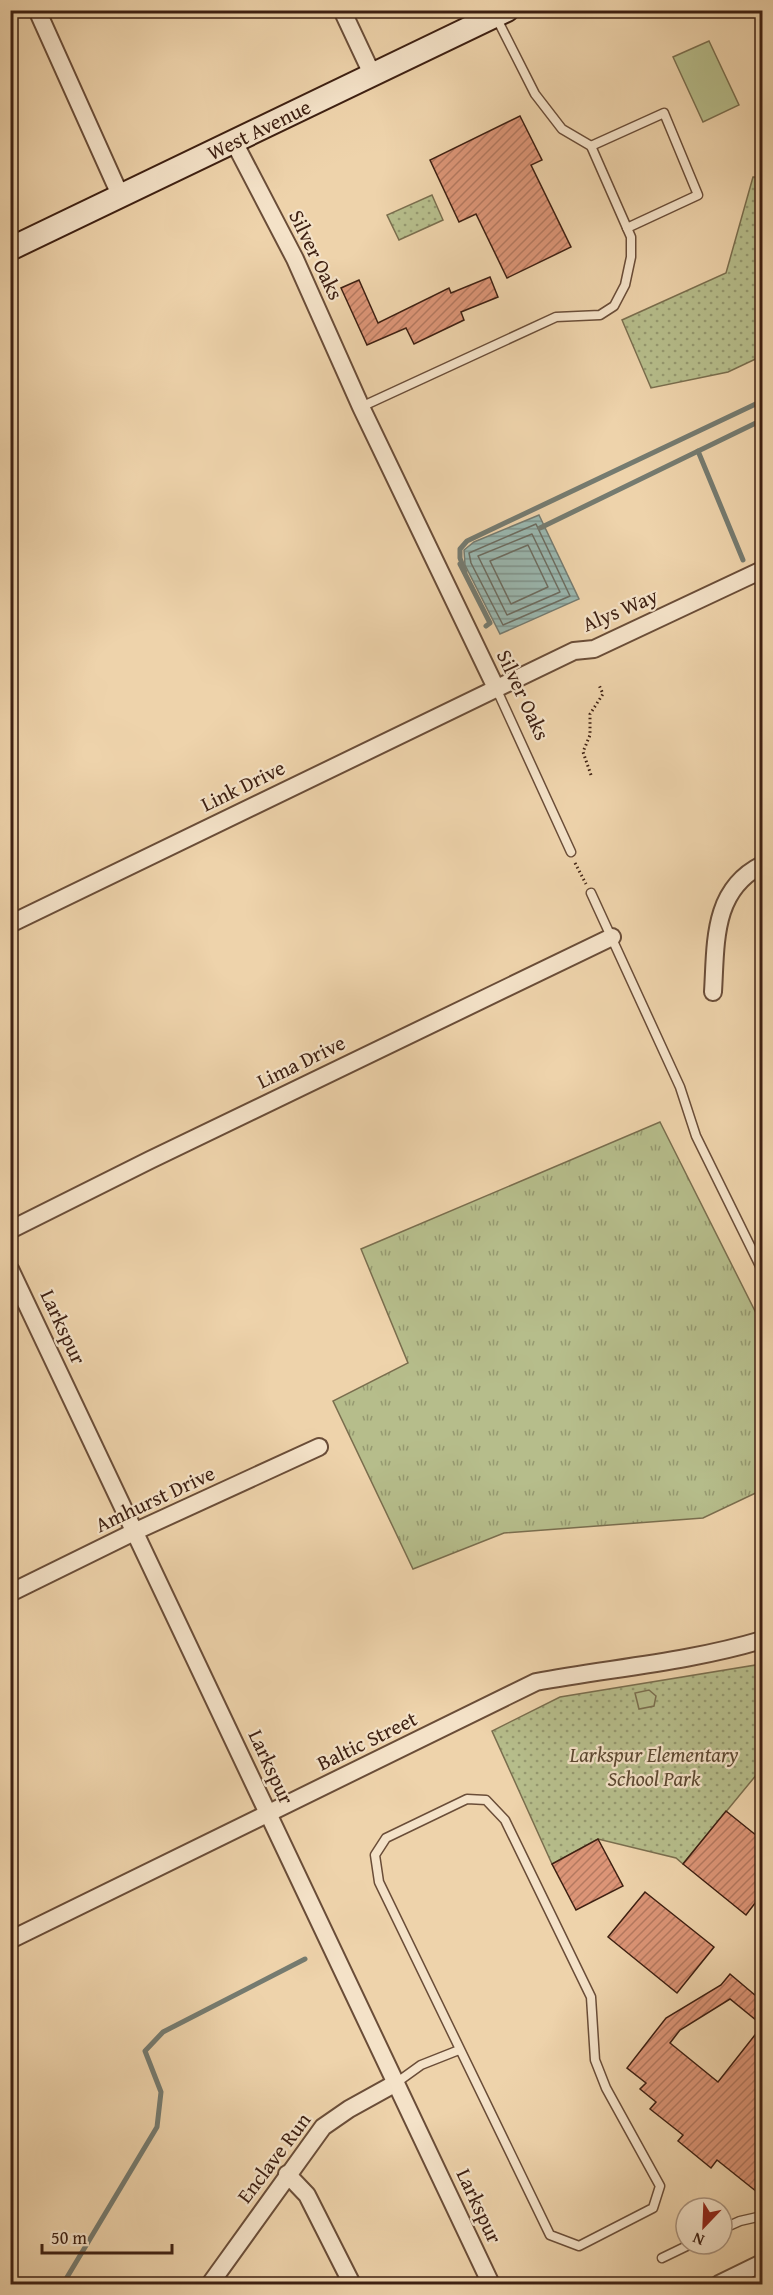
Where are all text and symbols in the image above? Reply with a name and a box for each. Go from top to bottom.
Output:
street label: West Avenue [202,91,316,168]
street label: Silver Oaks [281,204,352,305]
street label: Alys Way [577,580,663,639]
street label: Silver Oaks [489,644,558,745]
street label: Link Drive [195,752,290,819]
street label: Lima Drive [251,1027,350,1096]
street label: Larkspur [33,1284,94,1370]
street label: Amhurst Drive [90,1457,220,1540]
street label: Baltic Street [311,1703,423,1778]
street label: Larkspur [241,1724,302,1810]
park label: Larkspur Elementary School Park [568,1739,739,1794]
street label: Enclave Run [229,2106,318,2210]
street label: Larkspur [449,2163,510,2249]
north arrow [674,2196,734,2256]
scale bar [42,2217,172,2255]
text: 50 m [51,2224,87,2251]
text: N [688,2227,708,2253]

